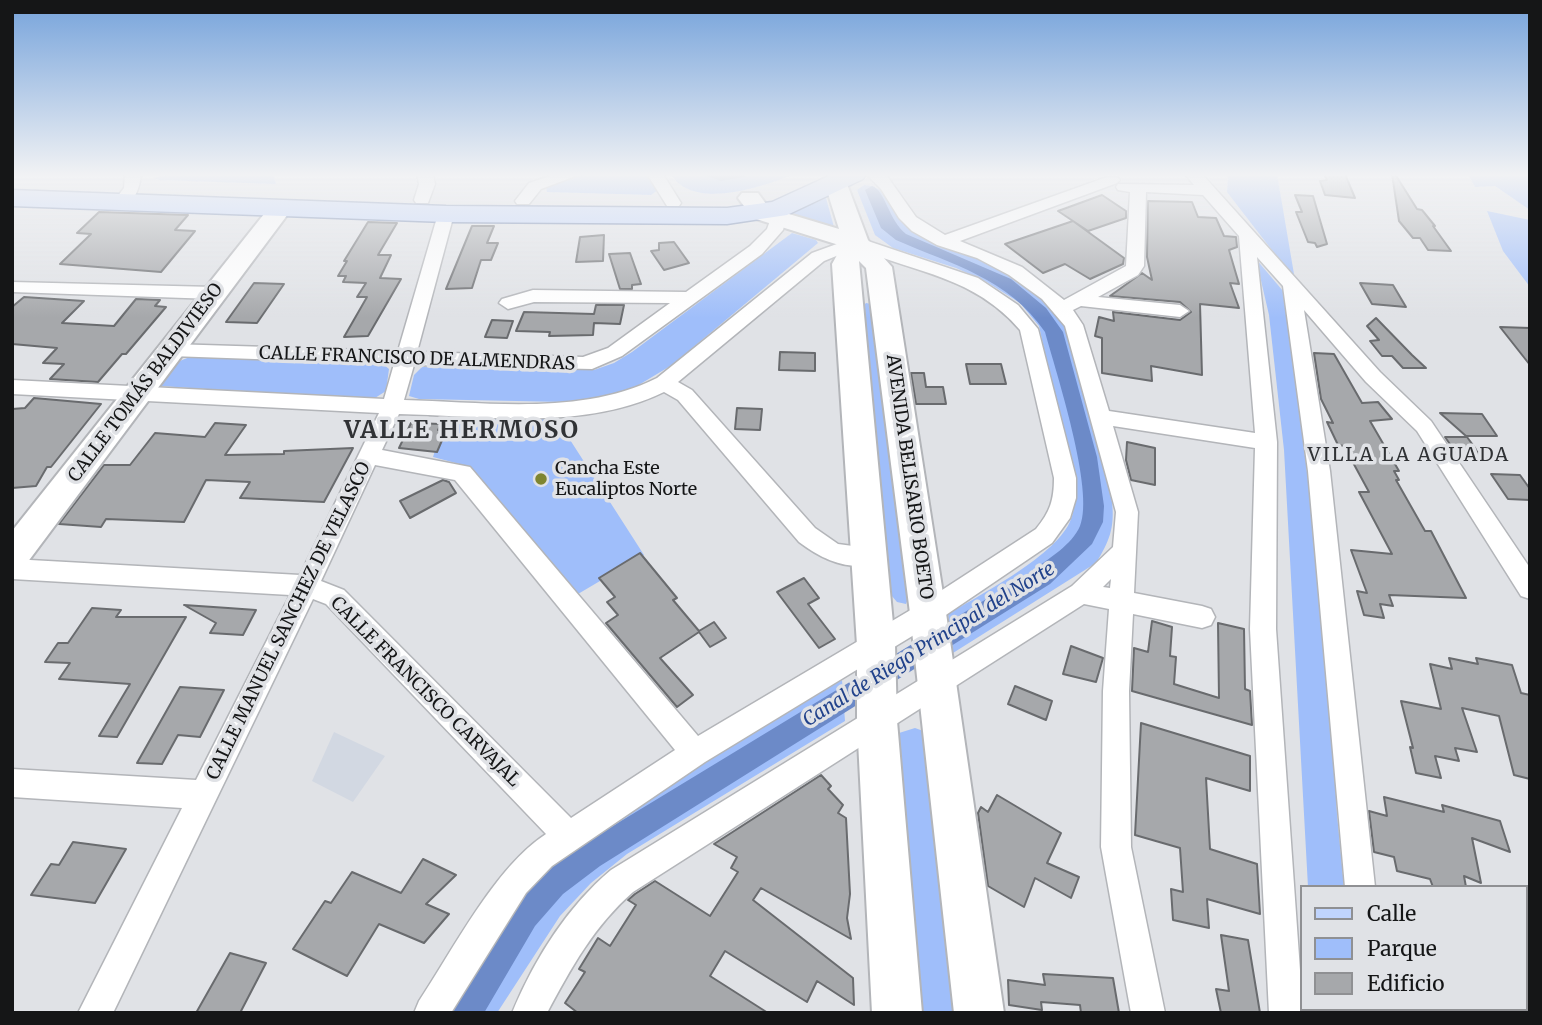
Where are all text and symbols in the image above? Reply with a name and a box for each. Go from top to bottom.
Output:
street label: CALLE TOMÁS BALDIVIESO [64,279,228,487]
street label: CALLE FRANCISCO DE ALMENDRAS [259,343,575,375]
street label: AVENIDA BELISARIO BOETO [881,353,937,601]
district label: VALLE HERMOSO [346,417,578,445]
district label: VILLA LA AGUADA [1310,445,1508,467]
place label: Cancha Este Eucaliptos Norte [555,458,697,500]
street label: CALLE MANUEL SANCHEZ DE VELASCO [202,459,376,783]
marker: Cancha Este Eucaliptos Norte [533,471,549,487]
water label: Canal de Riego Principal del Norte [799,558,1059,732]
street label: CALLE FRANCISCO CARVAJAL [326,593,524,791]
legend [1300,885,1528,1011]
text: Calle [1367,900,1416,927]
text: Parque [1367,935,1437,962]
text: Edificio [1367,970,1444,997]

